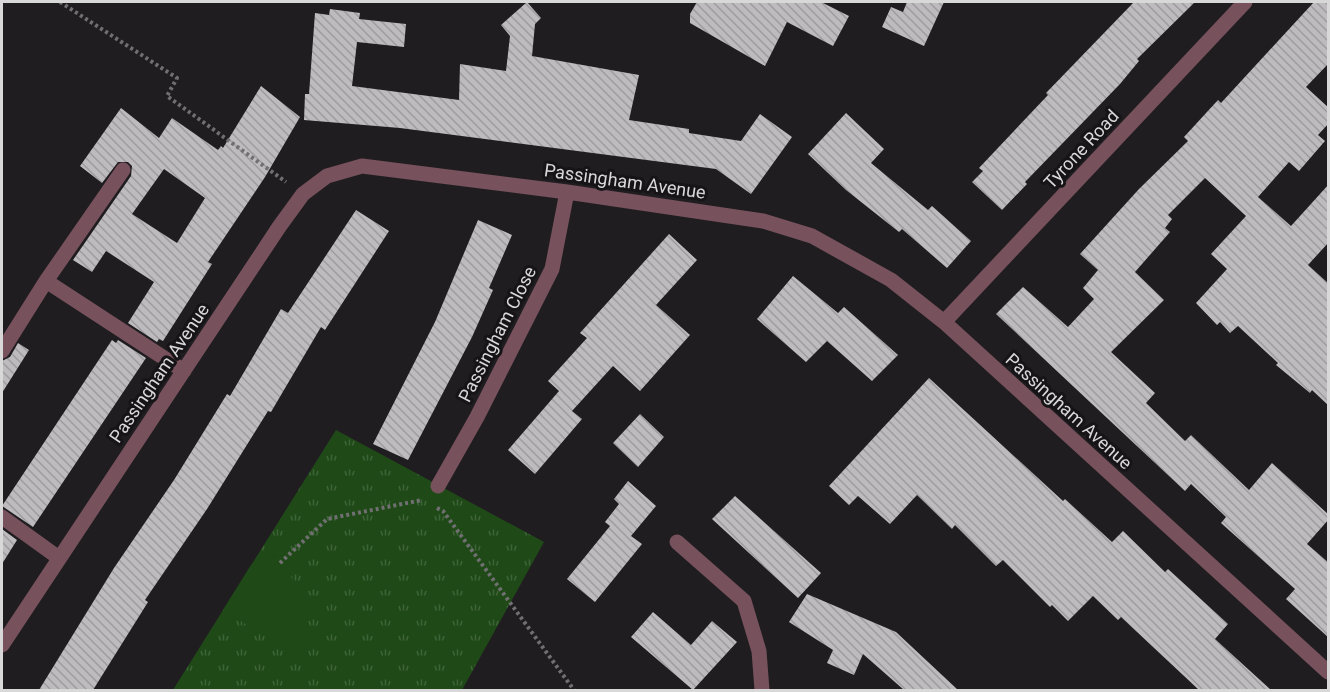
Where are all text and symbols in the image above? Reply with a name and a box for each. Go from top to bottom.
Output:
street label: Tyrone Road [1039,105,1123,193]
street label: Passingham Avenue [543,159,707,203]
street label: Passingham Close [454,263,540,405]
street label: Passingham Avenue [105,300,213,446]
street label: Passingham Avenue [1001,349,1137,473]

